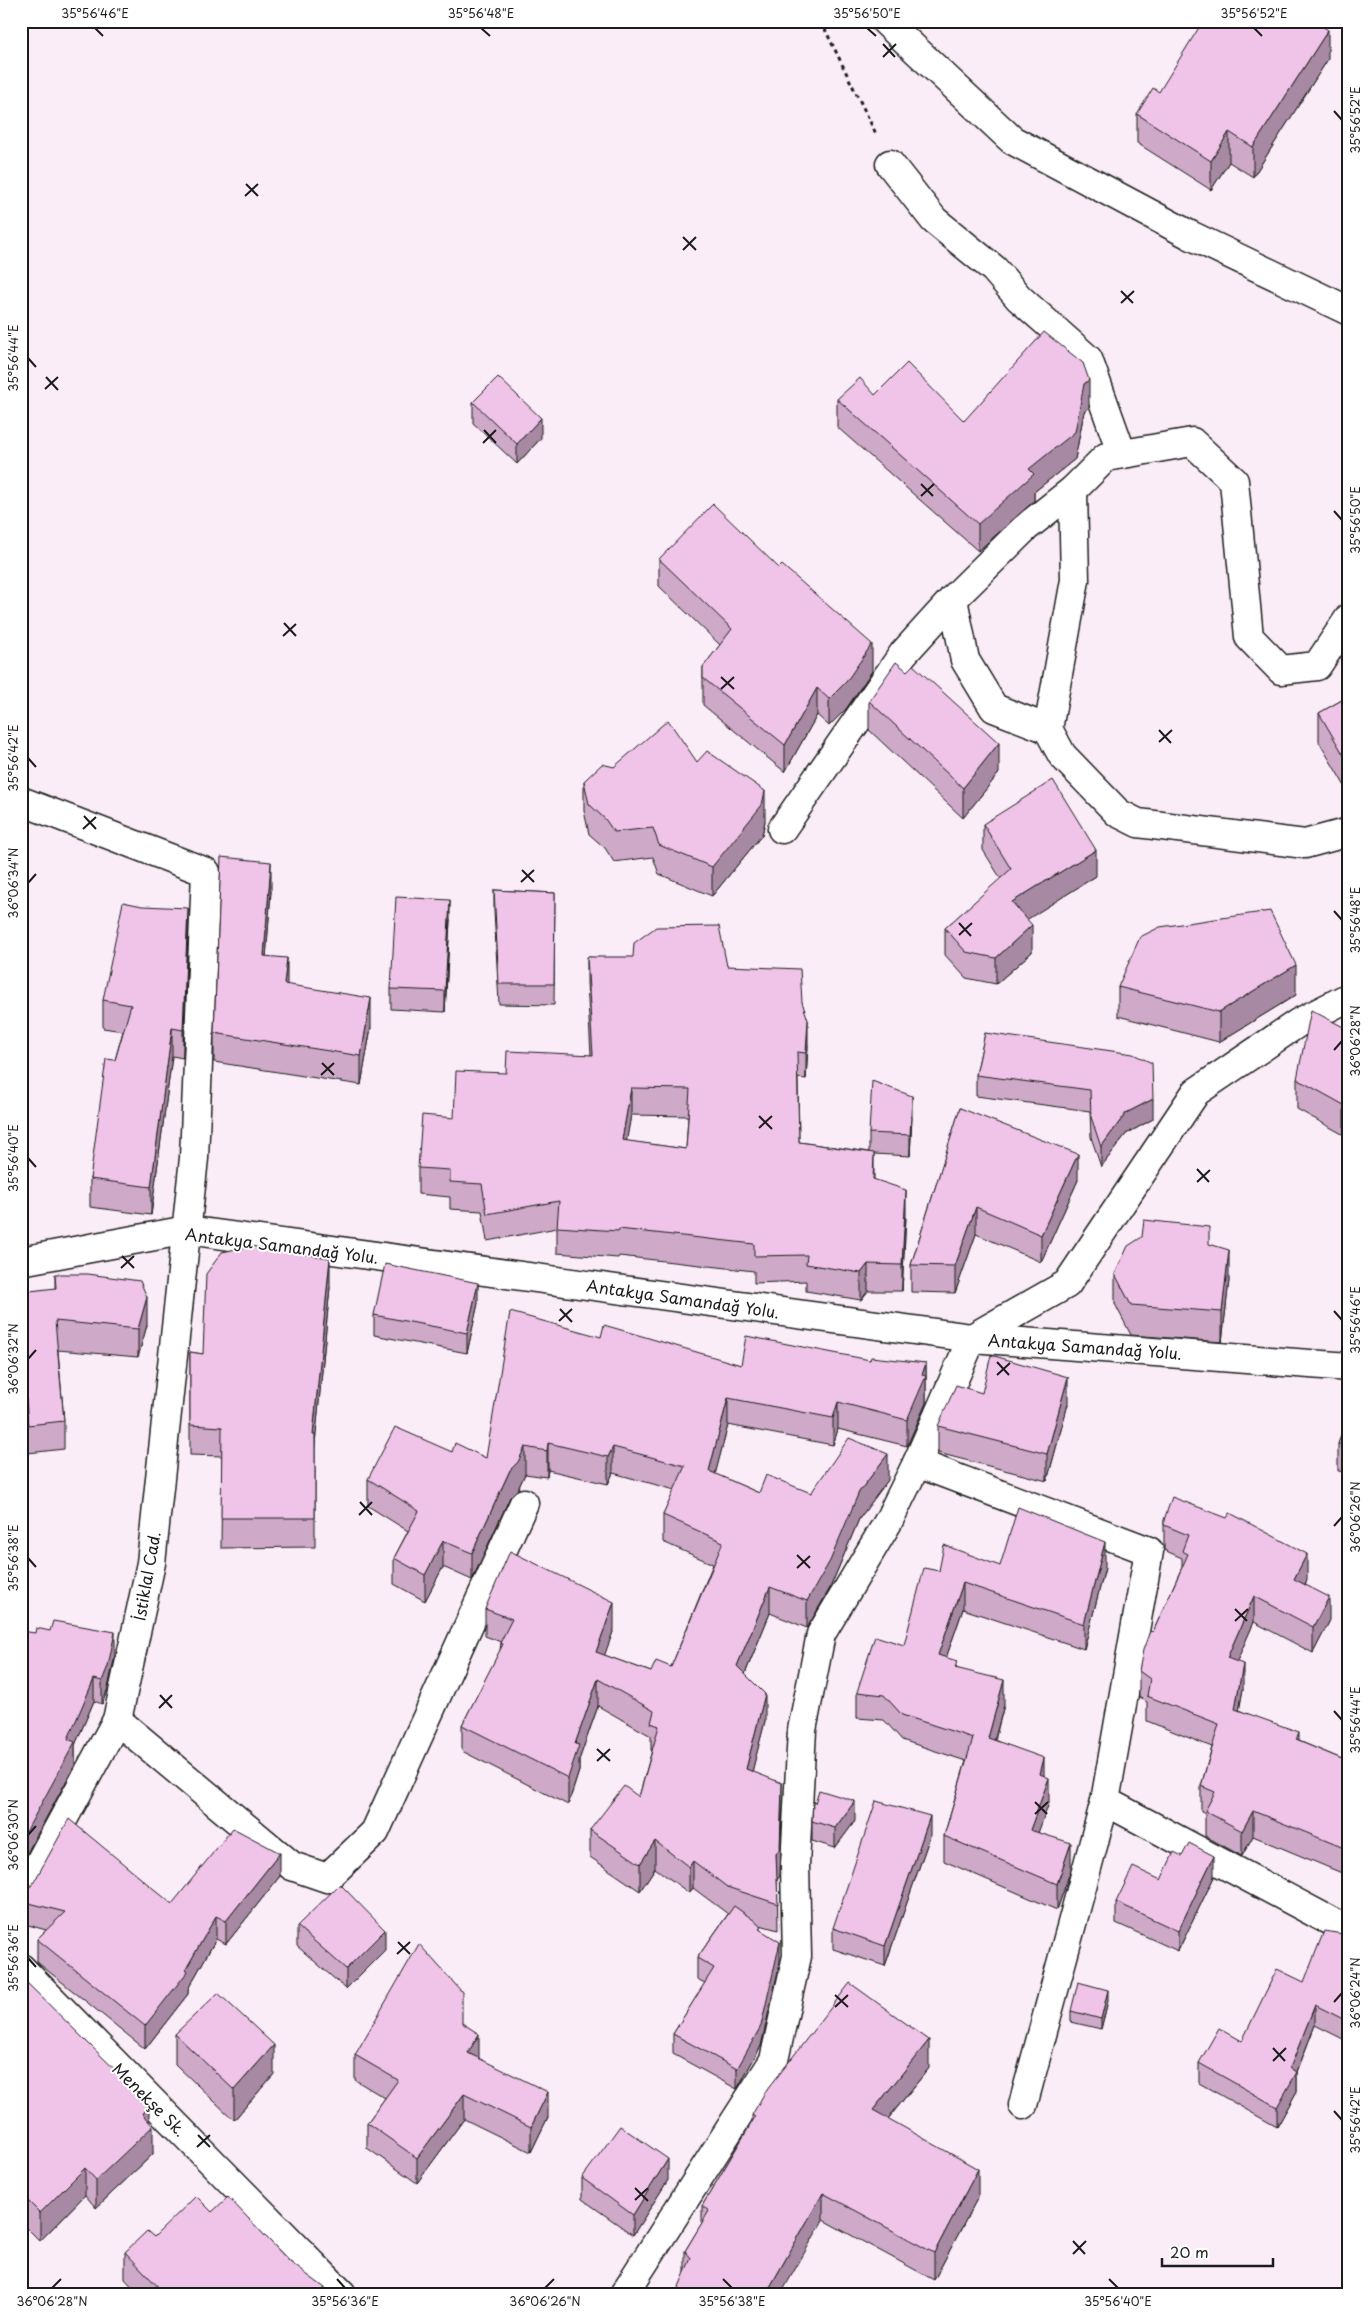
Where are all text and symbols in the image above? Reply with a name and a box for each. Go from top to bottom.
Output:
text: 35°56'46"E [61,4,129,22]
text: 35°56'48"E [448,4,514,22]
text: 35°56'50"E [833,4,901,22]
text: 35°56'52"E [1221,4,1287,22]
text: 35°56'52"E [1346,87,1364,153]
text: 35°56'44"E [4,325,22,391]
text: 35°56'50"E [1346,486,1364,554]
text: 35°56'42"E [4,725,22,791]
text: 36°06'34"N [4,848,22,918]
text: 35°56'48"E [1346,887,1364,953]
text: 36°06'28"N [1346,1005,1364,1077]
text: 35°56'40"E [4,1124,22,1192]
street label: Antakya Samandağ Yolu. [184,1221,380,1269]
street label: Antakya Samandağ Yolu. [585,1273,781,1323]
text: 35°56'46"E [1346,1286,1364,1354]
text: 36°06'32"N [4,1323,22,1395]
street label: Antakya Samandağ Yolu. [987,1327,1183,1365]
text: 36°06'26"N [1346,1481,1364,1553]
text: 35°56'38"E [4,1525,22,1591]
street label: İstiklal Cad. [126,1529,166,1623]
text: 35°56'44"E [1346,1687,1364,1753]
text: 36°06'30"N [4,1799,22,1871]
text: 35°56'36"E [4,1924,22,1992]
text: 36°06'24"N [1346,1957,1364,2029]
street label: Menekşe Sk. [107,2056,193,2142]
text: 35°56'42"E [1346,2087,1364,2153]
scale bar [1162,2235,1274,2267]
text: 20 m [1170,2240,1209,2263]
text: 36°06'28"N [16,2292,88,2310]
text: 35°56'36"E [311,2292,379,2310]
text: 36°06'26"N [509,2292,581,2310]
text: 35°56'38"E [699,2292,765,2310]
text: 35°56'40"E [1084,2292,1152,2310]

